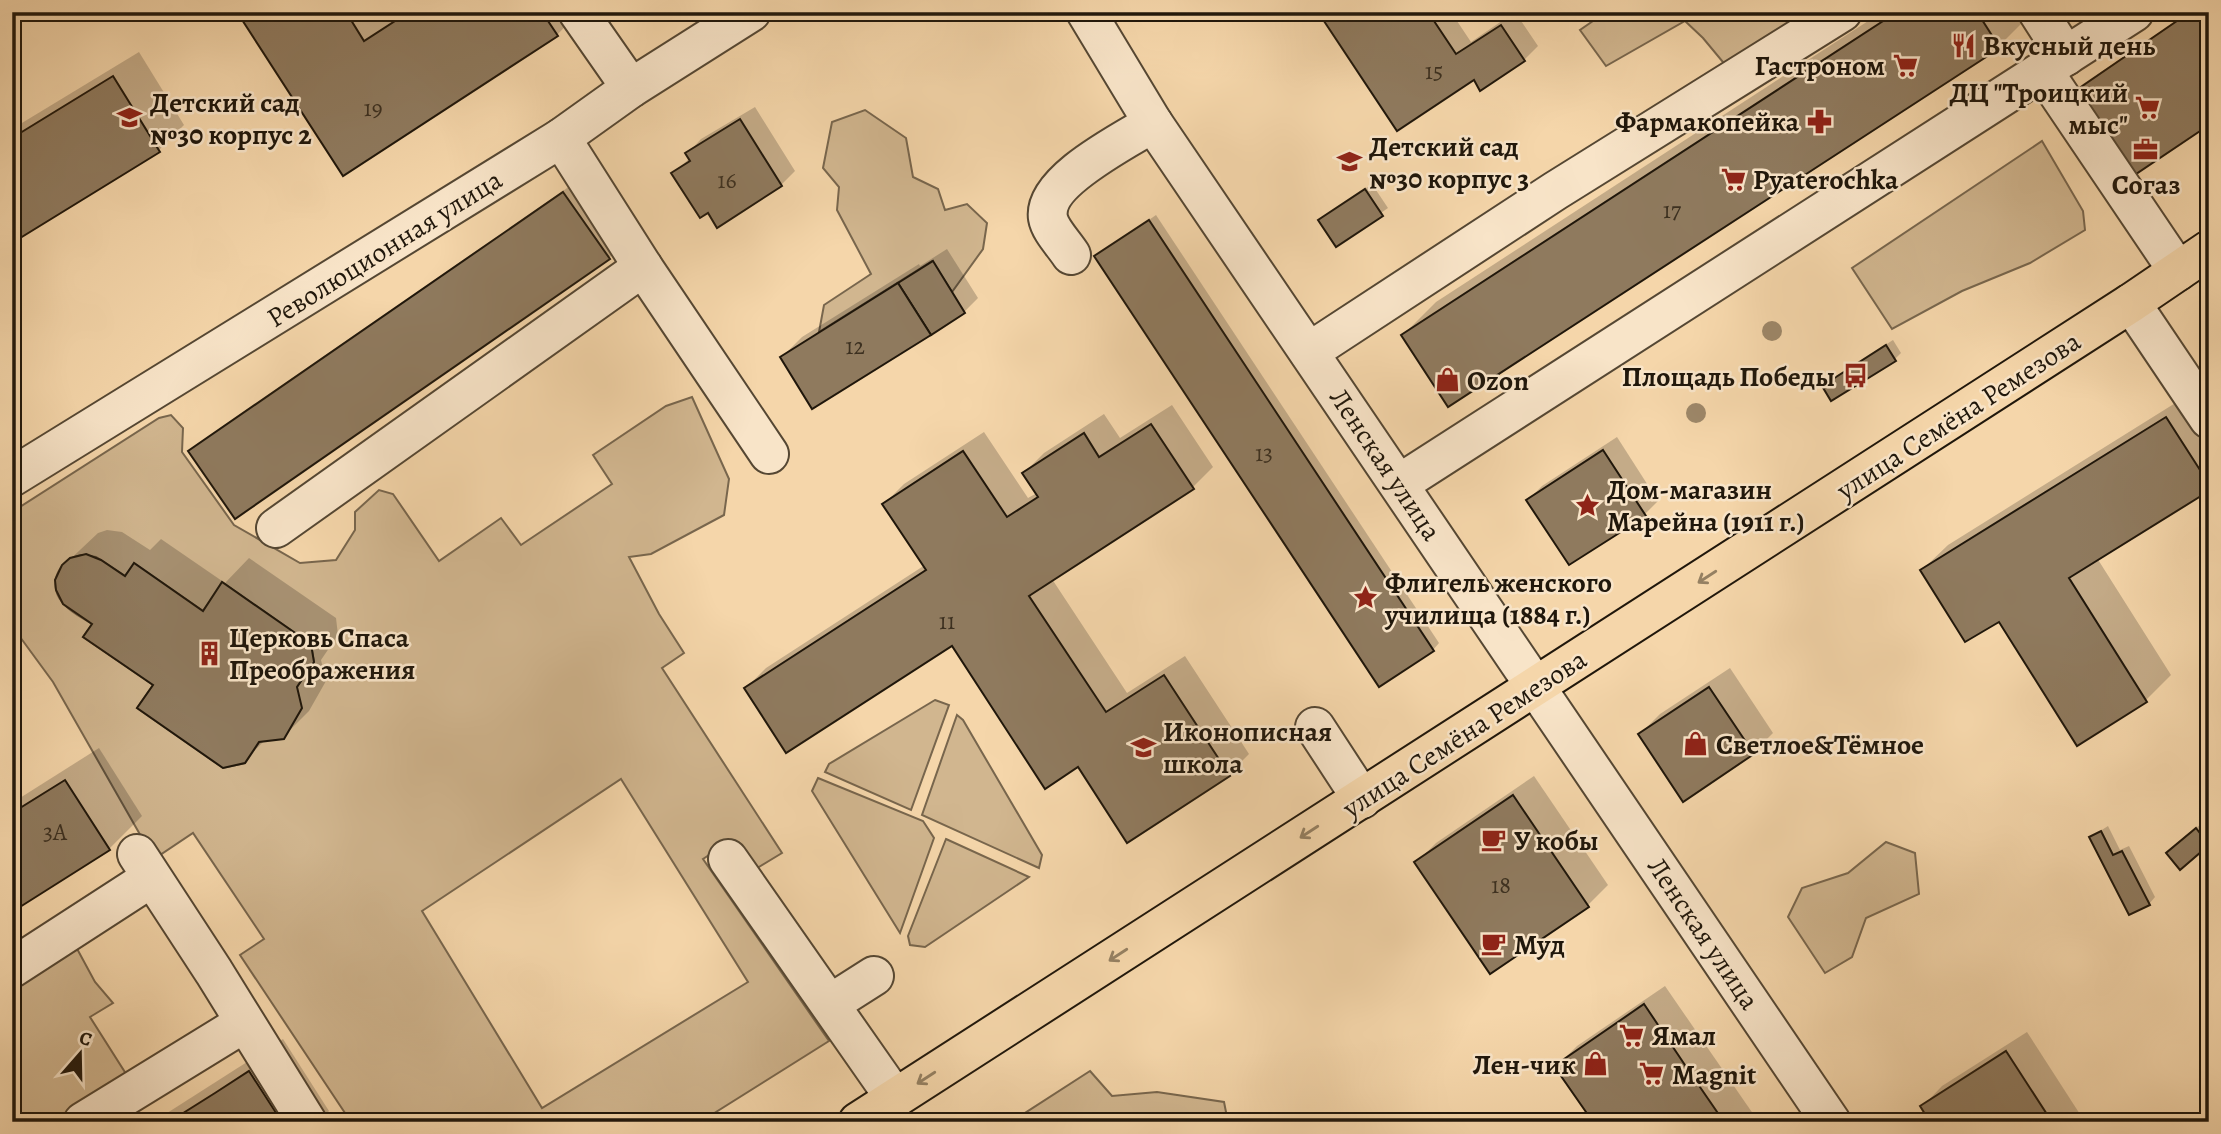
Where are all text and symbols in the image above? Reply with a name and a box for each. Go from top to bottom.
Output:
place label: Вкусный день [1983,27,2155,65]
restaurant icon: Вкусный день [1949,31,1977,59]
place label: Гастроном [1754,47,1885,85]
supermarket icon: Гастроном [1891,51,1919,79]
house number: 15 [1425,55,1443,87]
place label: ДЦ "Троицкий мыс" [1949,74,2128,144]
place label: Детский сад №30 корпус 2 [150,84,312,154]
house number: 19 [363,92,383,124]
supermarket icon: ДЦ "Троицкий мыс" [2134,94,2162,122]
place label: Фармакопейка [1615,103,1800,141]
school or university icon: Детский сад №30 корпус 2 [116,104,144,132]
pharmacy icon: Фармакопейка [1805,107,1833,135]
place label: Детский сад №30 корпус 3 [1369,128,1529,198]
office icon: Согаз [2132,136,2160,164]
school or university icon: Детский сад №30 корпус 3 [1335,148,1363,176]
street label: Революционная улица [260,161,510,337]
place label: Pyaterochka [1753,161,1899,199]
house number: 16 [717,164,737,196]
supermarket icon: Pyaterochka [1719,165,1747,193]
place label: Согаз [2112,166,2180,204]
house number: 17 [1663,194,1682,226]
street label: улица Семёна Ремезова [1828,323,2088,510]
house number: 12 [845,330,865,362]
place label: Площадь Победы [1622,358,1835,396]
place label: Ozon [1467,362,1529,400]
bus stop icon: Площадь Победы [1841,362,1869,390]
shop icon: Ozon [1433,366,1461,394]
street label: Ленская улица [1320,381,1450,548]
house number: 13 [1255,437,1273,469]
place label: Дом-магазин Марейна (1911 г.) [1607,471,1805,541]
place icon: Дом-магазин Марейна (1911 г.) [1573,491,1601,519]
place label: Флигель женского училища (1884 г.) [1384,564,1612,634]
one-way arrow [1698,570,1717,584]
place icon: Флигель женского училища (1884 г.) [1351,584,1379,612]
house number: 11 [939,605,955,637]
place label: Церковь Спаса Преображения [229,619,415,689]
building icon: Церковь Спаса Преображения [195,639,223,667]
street label: улица Семёна Ремезова [1334,641,1594,828]
place label: Иконописная школа [1163,713,1332,783]
place label: Светлое&Тёмное [1716,726,1924,764]
shop icon: Светлое&Тёмное [1682,730,1710,758]
school or university icon: Иконописная школа [1129,733,1157,761]
house number: 3А [43,816,68,848]
place label: У кобы [1514,822,1599,860]
one-way arrow [1300,826,1320,840]
cafe icon: У кобы [1480,826,1508,854]
street label: Ленская улица [1638,850,1768,1017]
house number: 18 [1491,869,1511,901]
place label: Муд [1514,926,1565,964]
cafe icon: Муд [1480,930,1508,958]
one-way arrow [1109,948,1128,963]
place label: Ямал [1652,1017,1716,1055]
north arrow [46,1018,116,1088]
supermarket icon: Ямал [1618,1021,1646,1049]
text: С [76,1025,95,1053]
place label: Лен-чик [1473,1046,1576,1084]
shop icon: Лен-чик [1582,1050,1610,1078]
place label: Magnit [1672,1056,1756,1094]
supermarket icon: Magnit [1638,1060,1666,1088]
one-way arrow [917,1071,937,1085]

